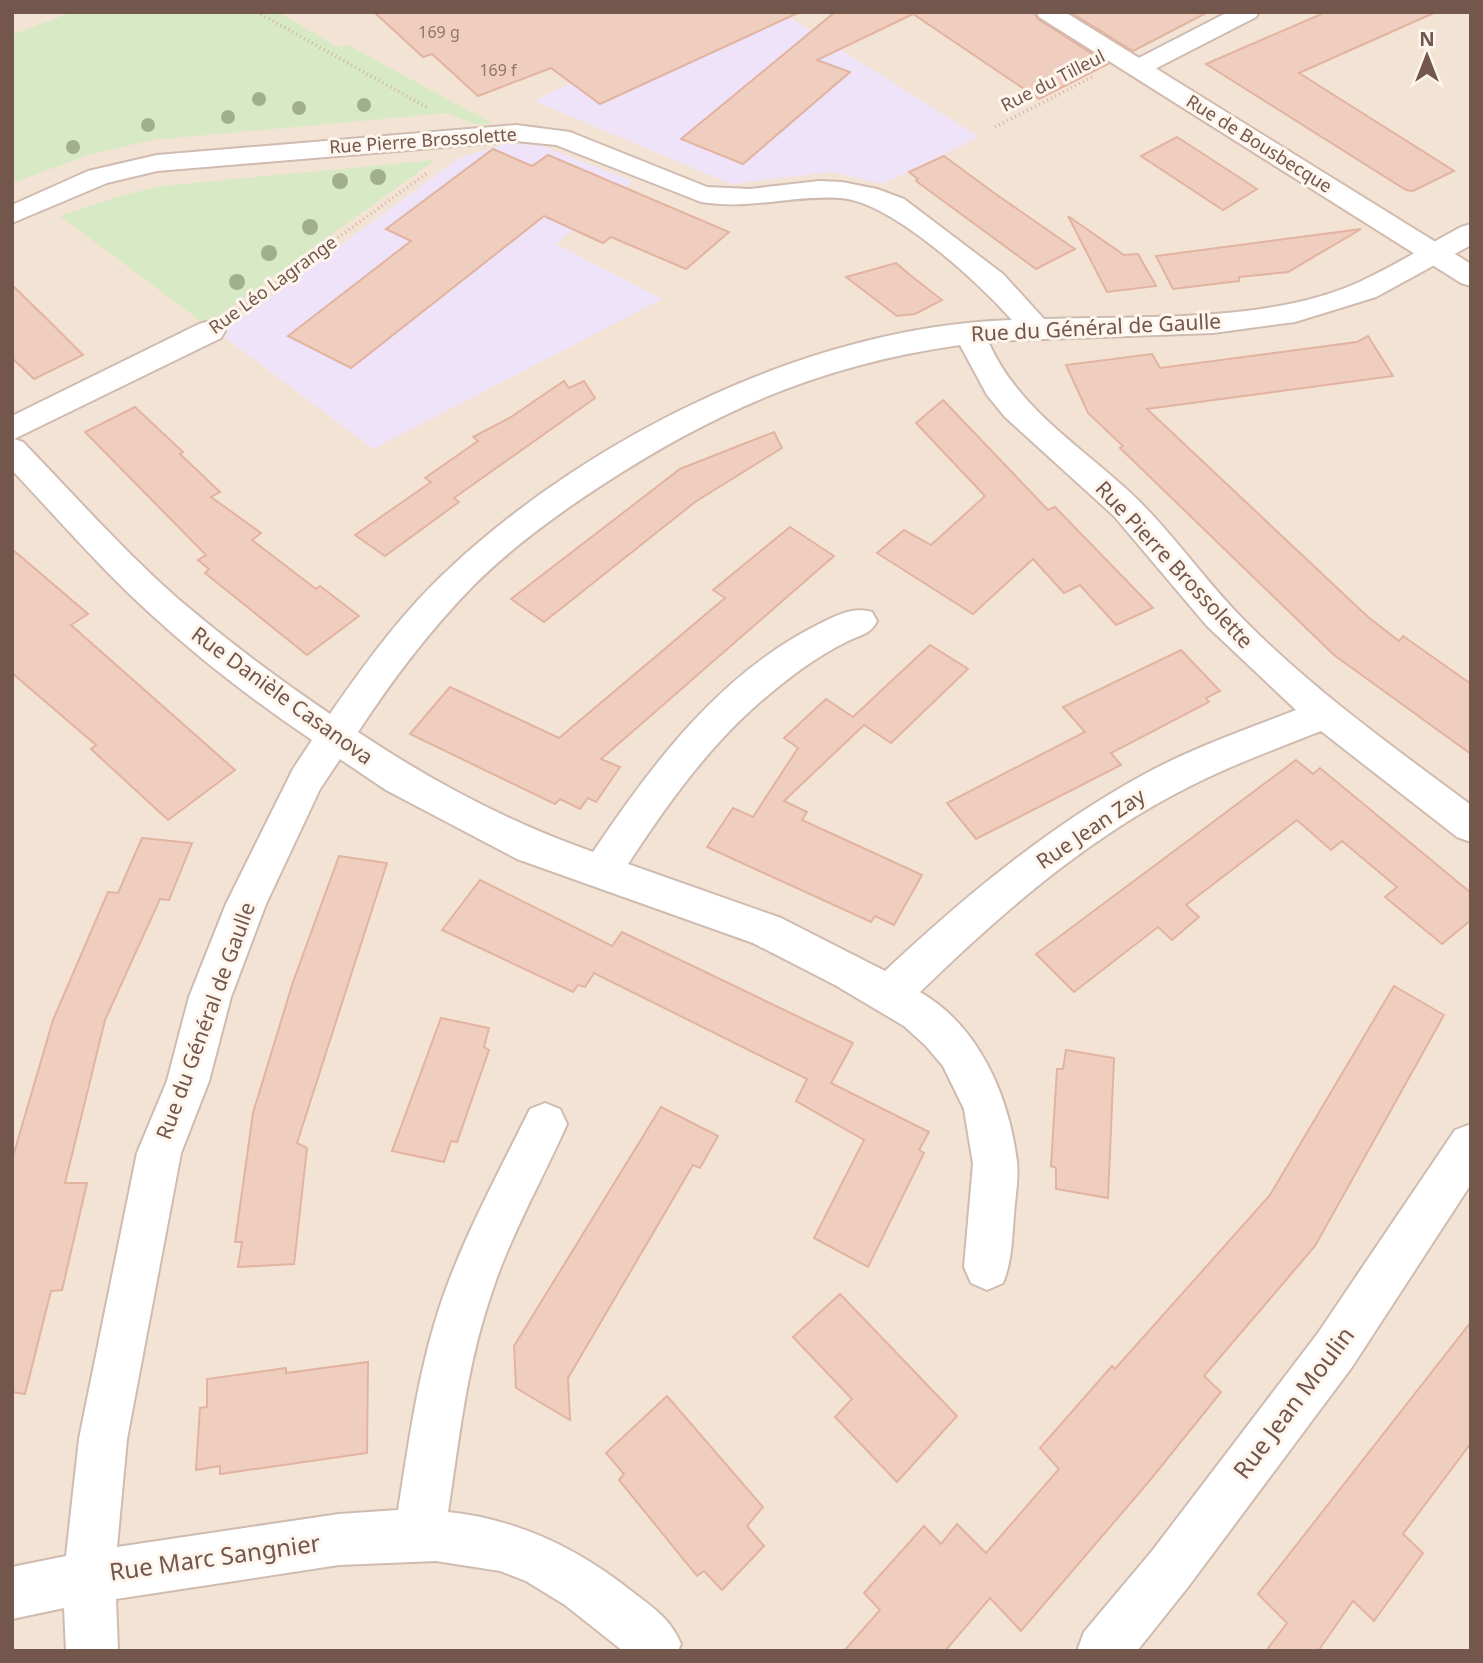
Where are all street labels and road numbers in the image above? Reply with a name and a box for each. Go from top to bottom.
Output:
street label: Rue du Tilleul [996,44,1109,117]
street label: Rue de Bousbecque [1182,89,1337,198]
street label: Rue Pierre Brossolette [328,121,517,159]
street label: Rue Léo Lagrange [204,230,341,339]
street label: Rue du Général de Gaulle [970,306,1222,348]
street label: Rue Pierre Brossolette [1090,475,1260,654]
street label: Rue Danièle Casanova [186,620,379,771]
street label: Rue Jean Zay [1031,781,1151,875]
street label: Rue du Général de Gaulle [149,898,261,1143]
street label: Rue Jean Moulin [1225,1319,1361,1485]
street label: Rue Marc Sangnier [107,1525,322,1588]

